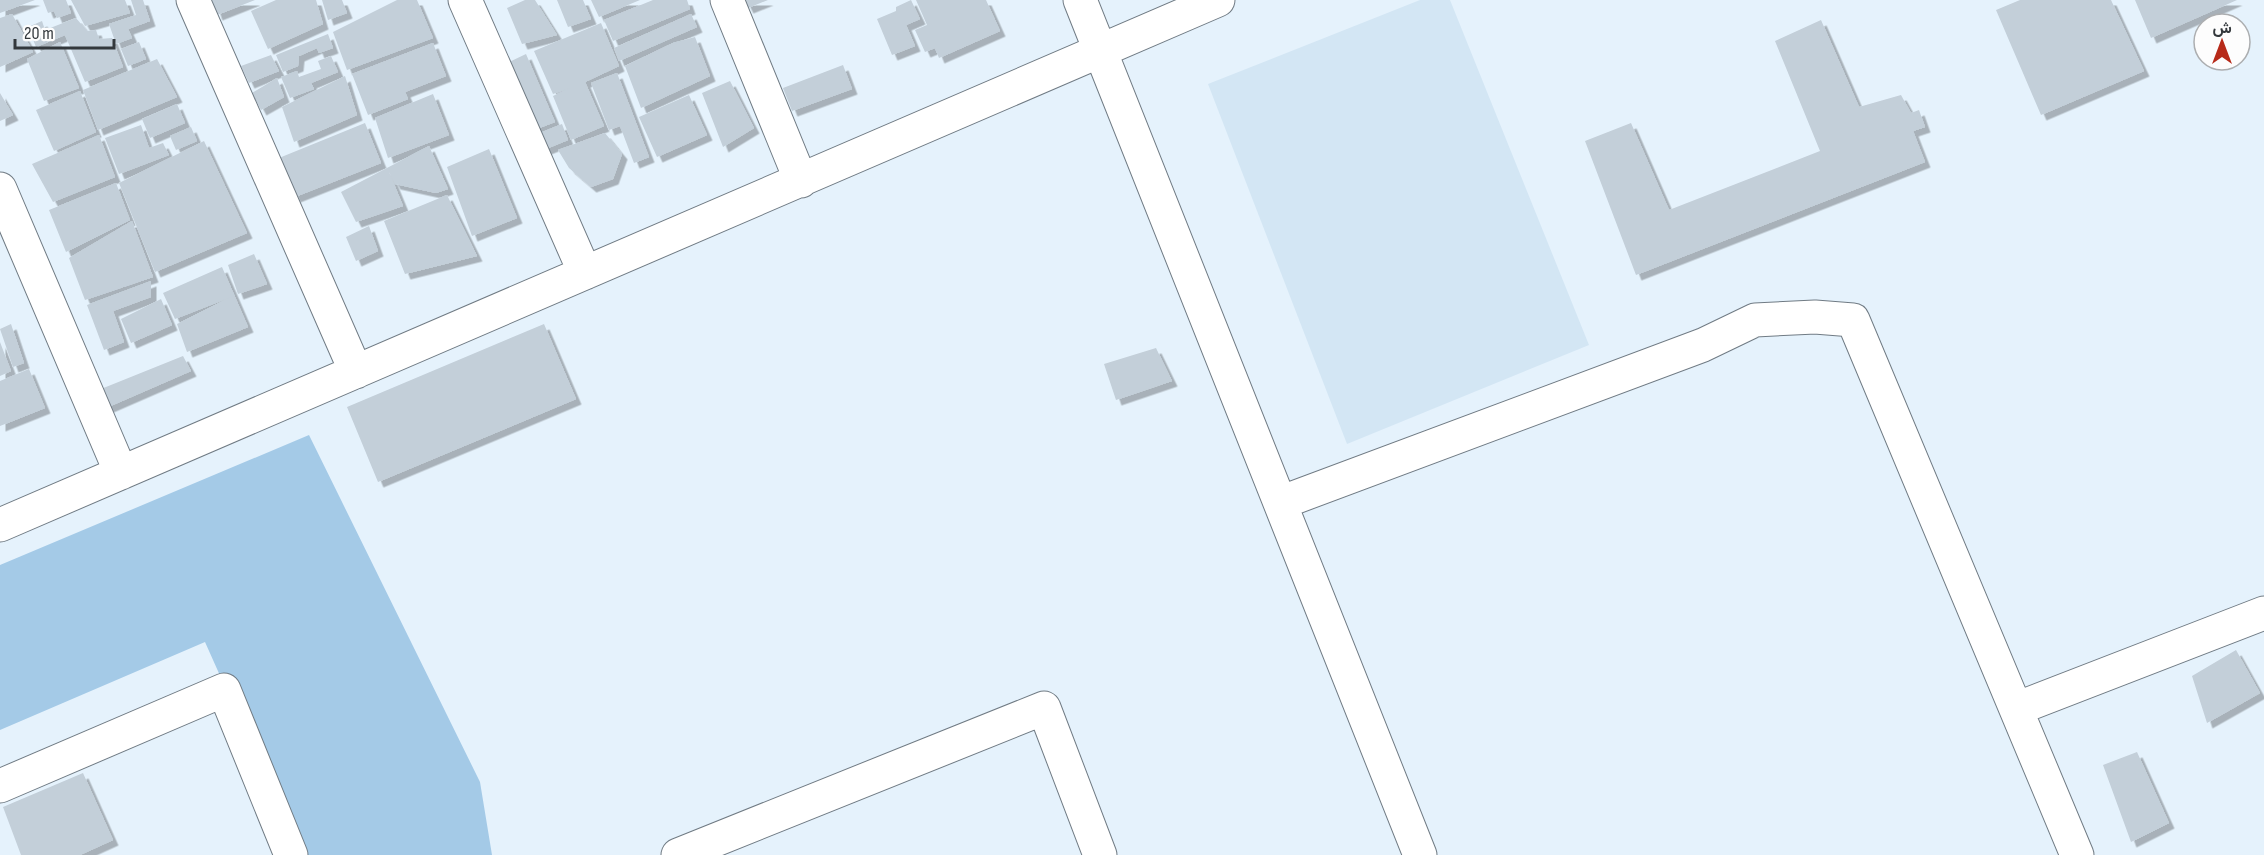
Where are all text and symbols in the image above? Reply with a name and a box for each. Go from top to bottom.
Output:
scale bar [15,12,114,50]
north arrow [2192,12,2252,72]
text: ش [2212,19,2232,38]
text: 20 m [24,23,54,44]

